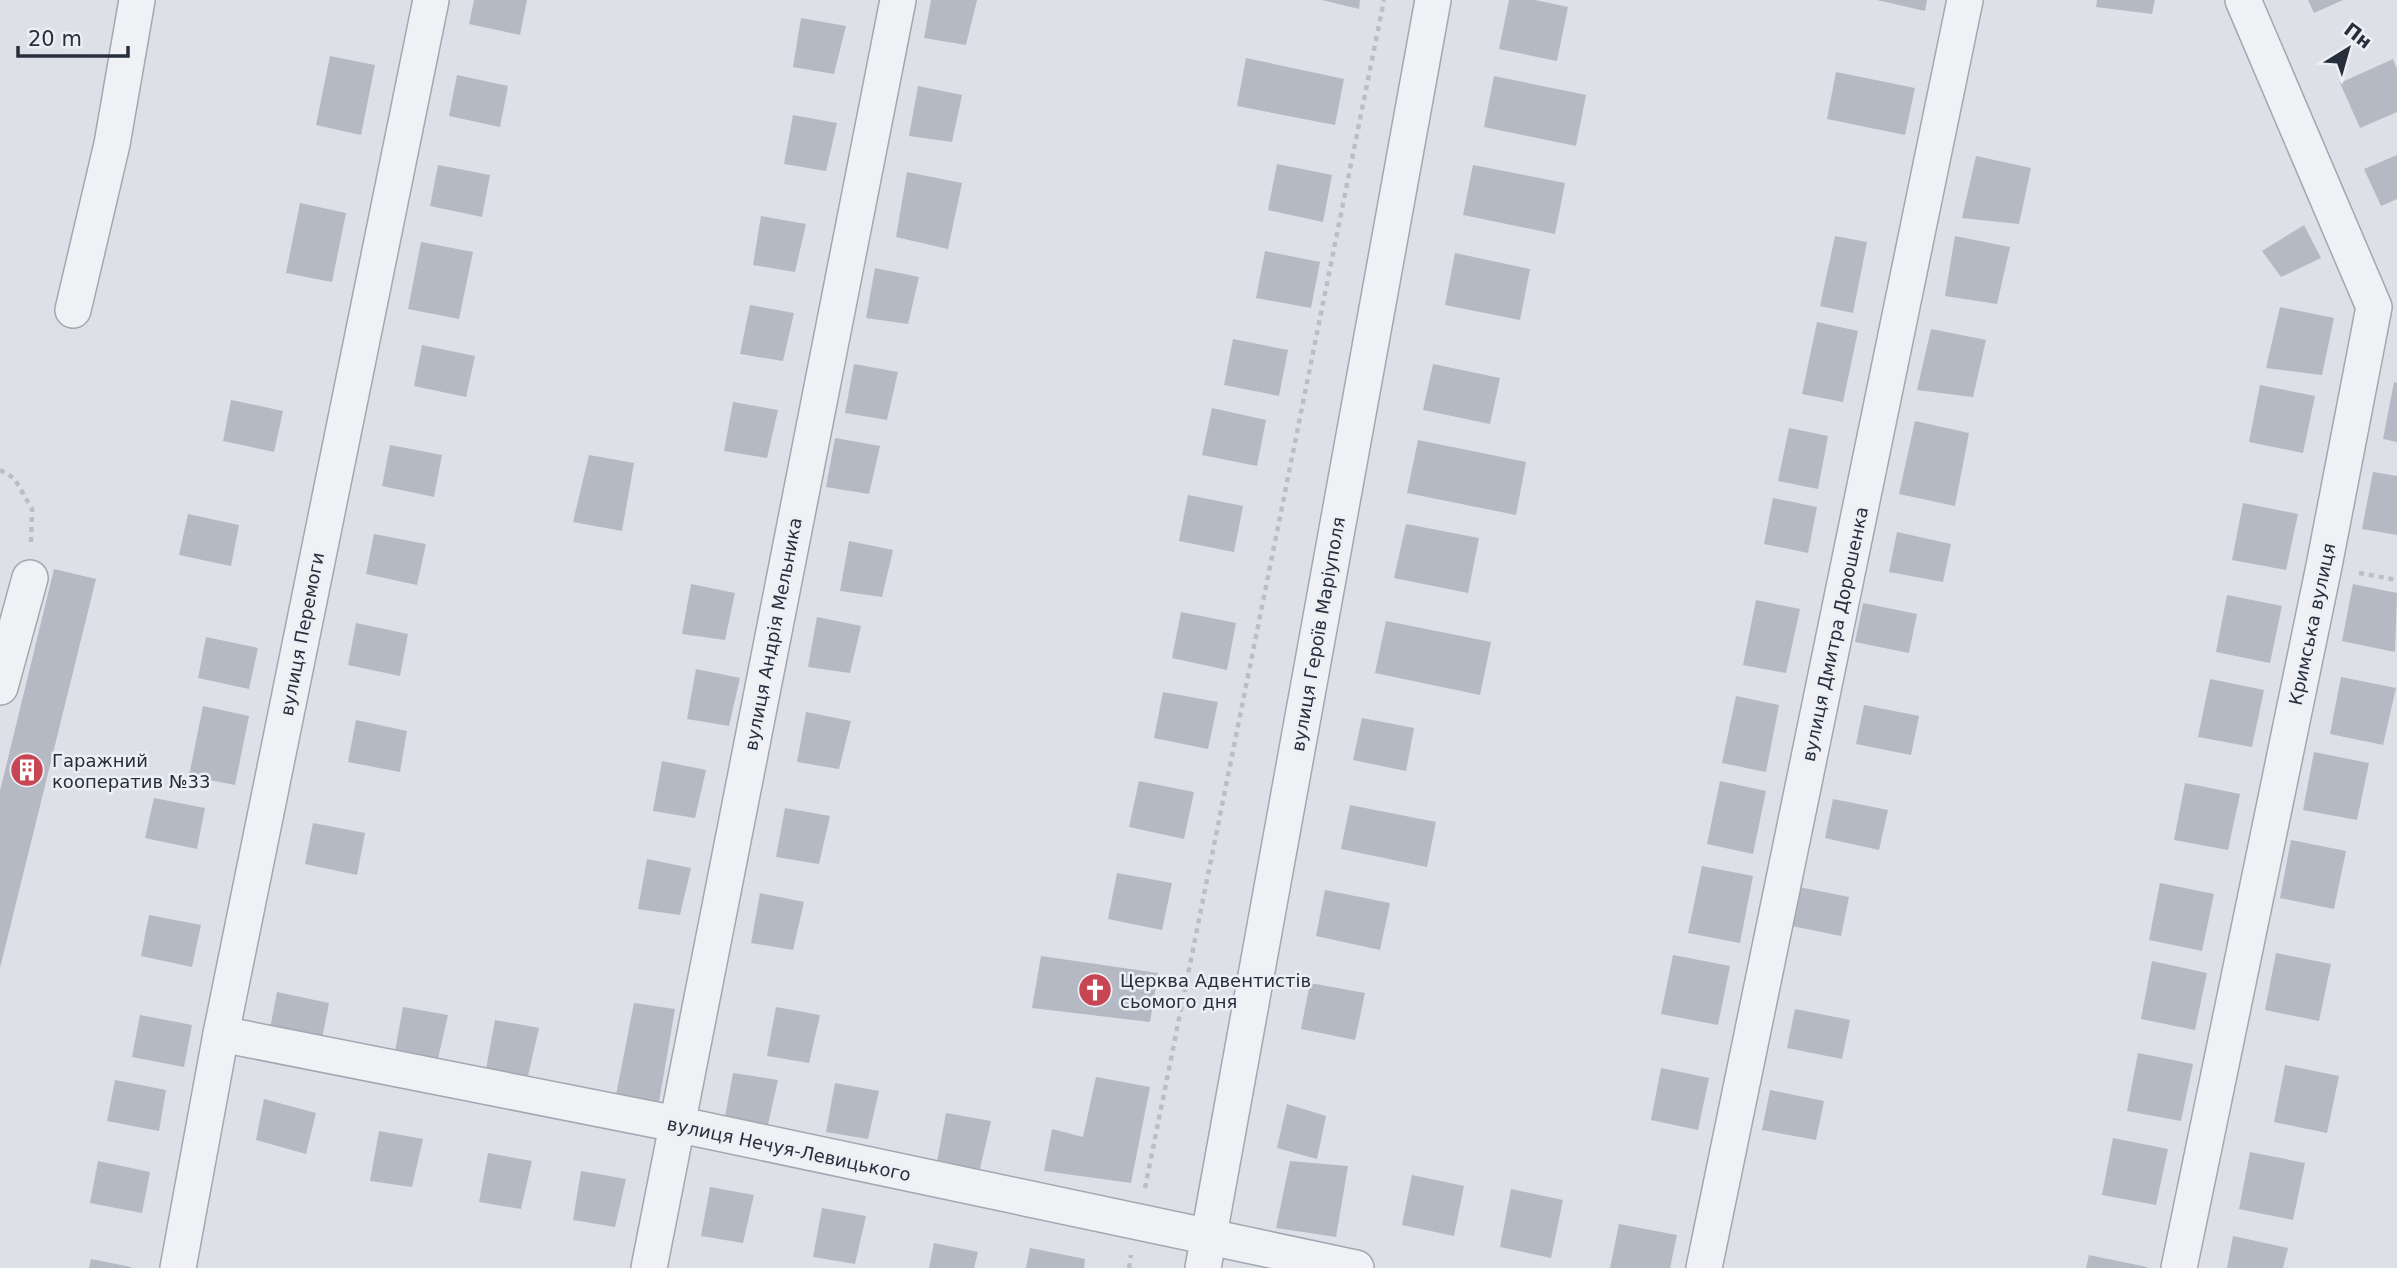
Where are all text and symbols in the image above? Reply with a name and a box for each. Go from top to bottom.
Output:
scale bar [18,14,128,58]
north arrow [2313,14,2383,84]
text: Пн [2340,18,2376,53]
text: 20 m [28,27,82,51]
street label: вулиця Дмитра Дорошенка [1798,505,1872,763]
street label: вулиця Героїв Маріуполя [1287,515,1349,753]
street label: вулиця Андрія Мельника [740,516,806,752]
street label: Кримська вулиця [2285,541,2339,707]
street label: вулиця Перемоги [276,550,328,718]
place label: Гаражний кооператив №33 [52,750,210,792]
building icon: Гаражний кооператив №33 [8,751,46,789]
place label: Церква Адвентистів сьомого дня [1120,970,1311,1012]
church icon: Церква Адвентистів сьомого дня [1076,971,1114,1009]
street label: вулиця Нечуя-Левицького [665,1113,913,1185]

